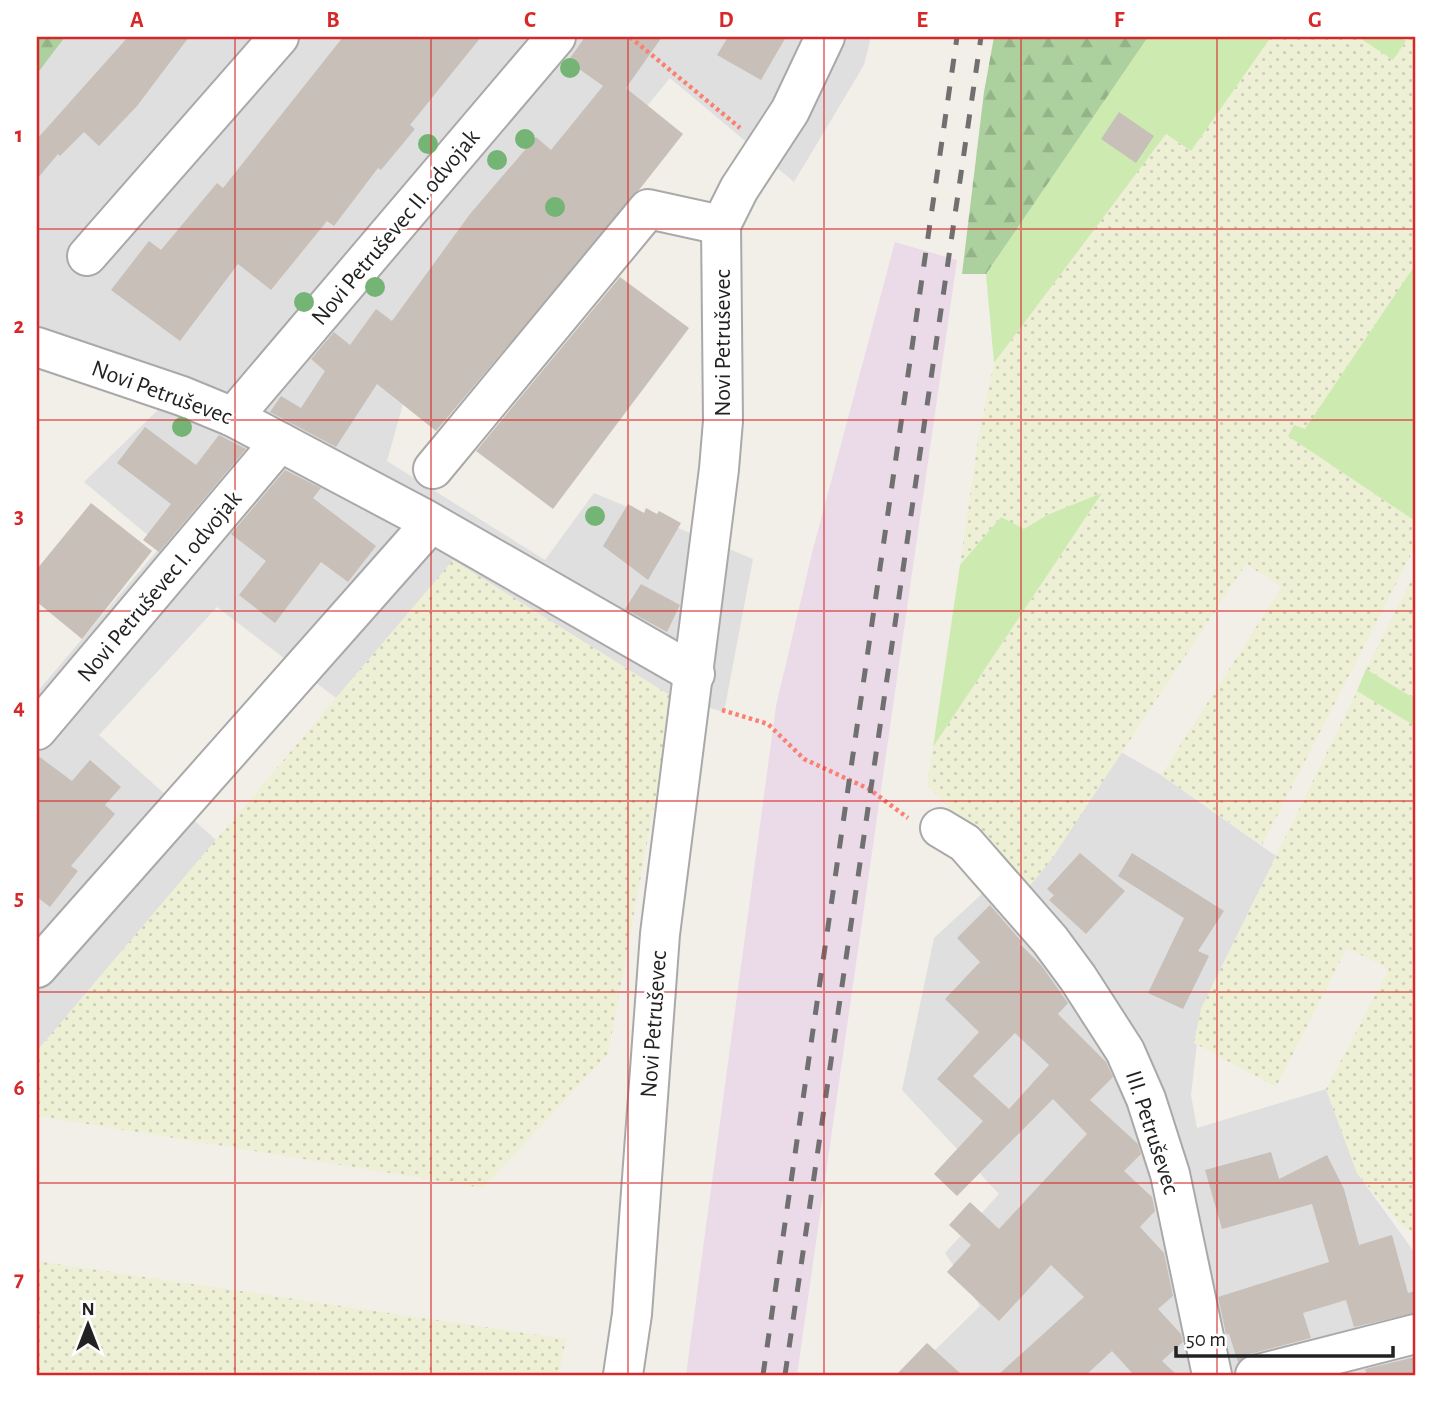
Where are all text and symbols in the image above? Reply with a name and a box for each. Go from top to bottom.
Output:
text: A [130,9,144,32]
text: B [326,9,340,32]
text: C [524,9,536,32]
text: D [718,9,734,32]
text: E [916,9,928,32]
text: F [1114,9,1125,32]
text: G [1308,9,1322,32]
text: 1 [15,124,23,147]
street label: Novi Petruševec II. odvojak [307,125,484,330]
street label: Novi Petruševec [711,269,735,417]
text: 2 [14,315,25,338]
street label: Novi Petruševec [88,356,235,429]
street label: Novi Petruševec I. odvojak [73,487,246,687]
text: 3 [14,505,24,528]
text: 4 [13,696,25,719]
text: 5 [14,887,24,910]
street label: Novi Petruševec [637,950,671,1098]
street label: III. Petruševec [1121,1068,1183,1197]
text: 6 [13,1077,25,1100]
text: 7 [14,1268,24,1291]
north arrow [52,1290,122,1360]
text: N [81,1300,95,1319]
scale bar [1176,1314,1392,1358]
text: 50 m [1186,1329,1226,1350]

